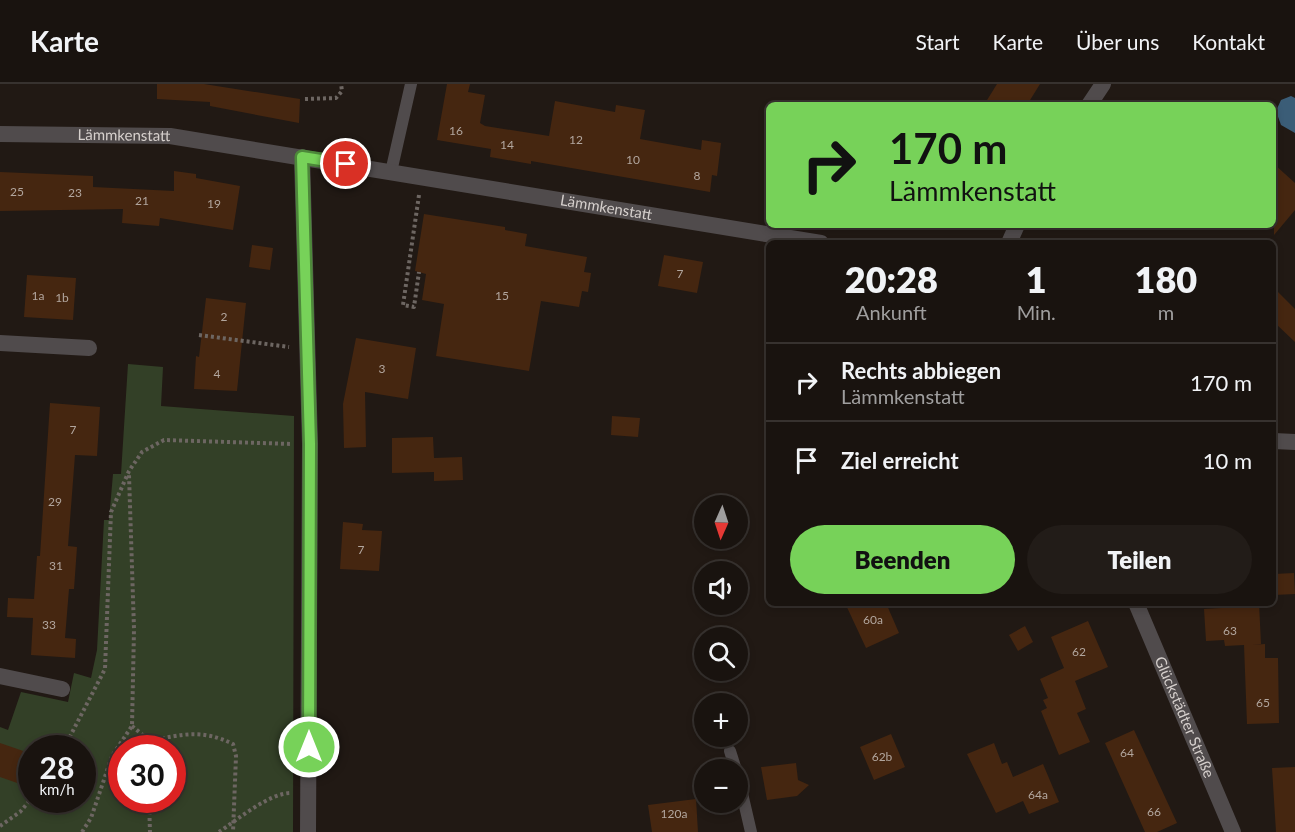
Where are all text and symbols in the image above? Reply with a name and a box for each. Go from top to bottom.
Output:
text: Karte [30,24,99,58]
text: Start [915,29,960,54]
text: Karte [993,29,1043,54]
text: Über uns [1076,29,1159,54]
text: Kontakt [1192,29,1265,54]
house number: 16 [449,123,463,138]
text: 170 m [889,123,1007,173]
street label: Lämmkenstatt [77,125,171,144]
icon: right [790,126,868,204]
house number: 12 [569,132,583,147]
house number: 14 [500,137,514,152]
pin [320,138,371,189]
icon: arrive [329,147,362,180]
house number: 10 [626,152,640,167]
house number: 8 [694,168,701,183]
text: Lämmkenstatt [889,174,1056,207]
house number: 25 [10,184,24,199]
house number: 23 [68,185,82,200]
street label: Lämmkenstatt [559,190,654,223]
house number: 21 [135,193,149,208]
house number: 19 [207,196,221,211]
text: 20:28 [845,257,938,301]
text: 1 [1026,257,1047,301]
text: 180 [1135,257,1197,301]
house number: 7 [677,266,684,281]
house number: 1a [32,288,44,303]
house number: 15 [495,288,509,303]
house number: 1b [55,290,69,305]
text: Ankunft [856,300,927,324]
text: Min. [1017,300,1056,324]
text: m [1158,300,1174,324]
house number: 2 [221,309,228,324]
text: Rechts abbiegen [841,357,1001,384]
house number: 3 [379,361,386,376]
house number: 4 [214,366,221,381]
icon: right [790,366,823,399]
text: 170 m [1190,369,1252,396]
text: Lämmkenstatt [841,384,965,408]
house number: 7 [70,422,77,437]
icon: arrive [790,444,823,477]
text: Ziel erreicht [841,447,959,474]
text: 10 m [1203,447,1252,474]
house number: 29 [48,494,62,509]
north arrow [694,495,748,549]
map controls [694,495,748,813]
button: Beenden [790,525,1015,594]
button: Teilen [1027,525,1252,594]
house number: 7 [358,542,365,557]
house number: 31 [49,558,63,573]
button: sound [694,561,748,615]
house number: 60a [863,612,883,627]
house number: 33 [42,617,56,632]
house number: 63 [1223,623,1237,638]
button: search [694,627,748,681]
house number: 62 [1072,644,1086,659]
street label: Glückstädter Straße [1152,653,1219,780]
button: + [694,693,748,747]
house number: 65 [1256,695,1270,710]
position arrow [277,715,341,779]
speed limit sign: 30 [108,735,186,813]
house number: 64 [1120,745,1134,760]
text: 28 [40,749,74,785]
house number: 62b [872,749,893,764]
button: − [694,759,748,813]
text: km/h [39,780,75,798]
house number: 64a [1028,787,1048,802]
house number: 66 [1147,804,1161,819]
house number: 120a [661,806,687,821]

